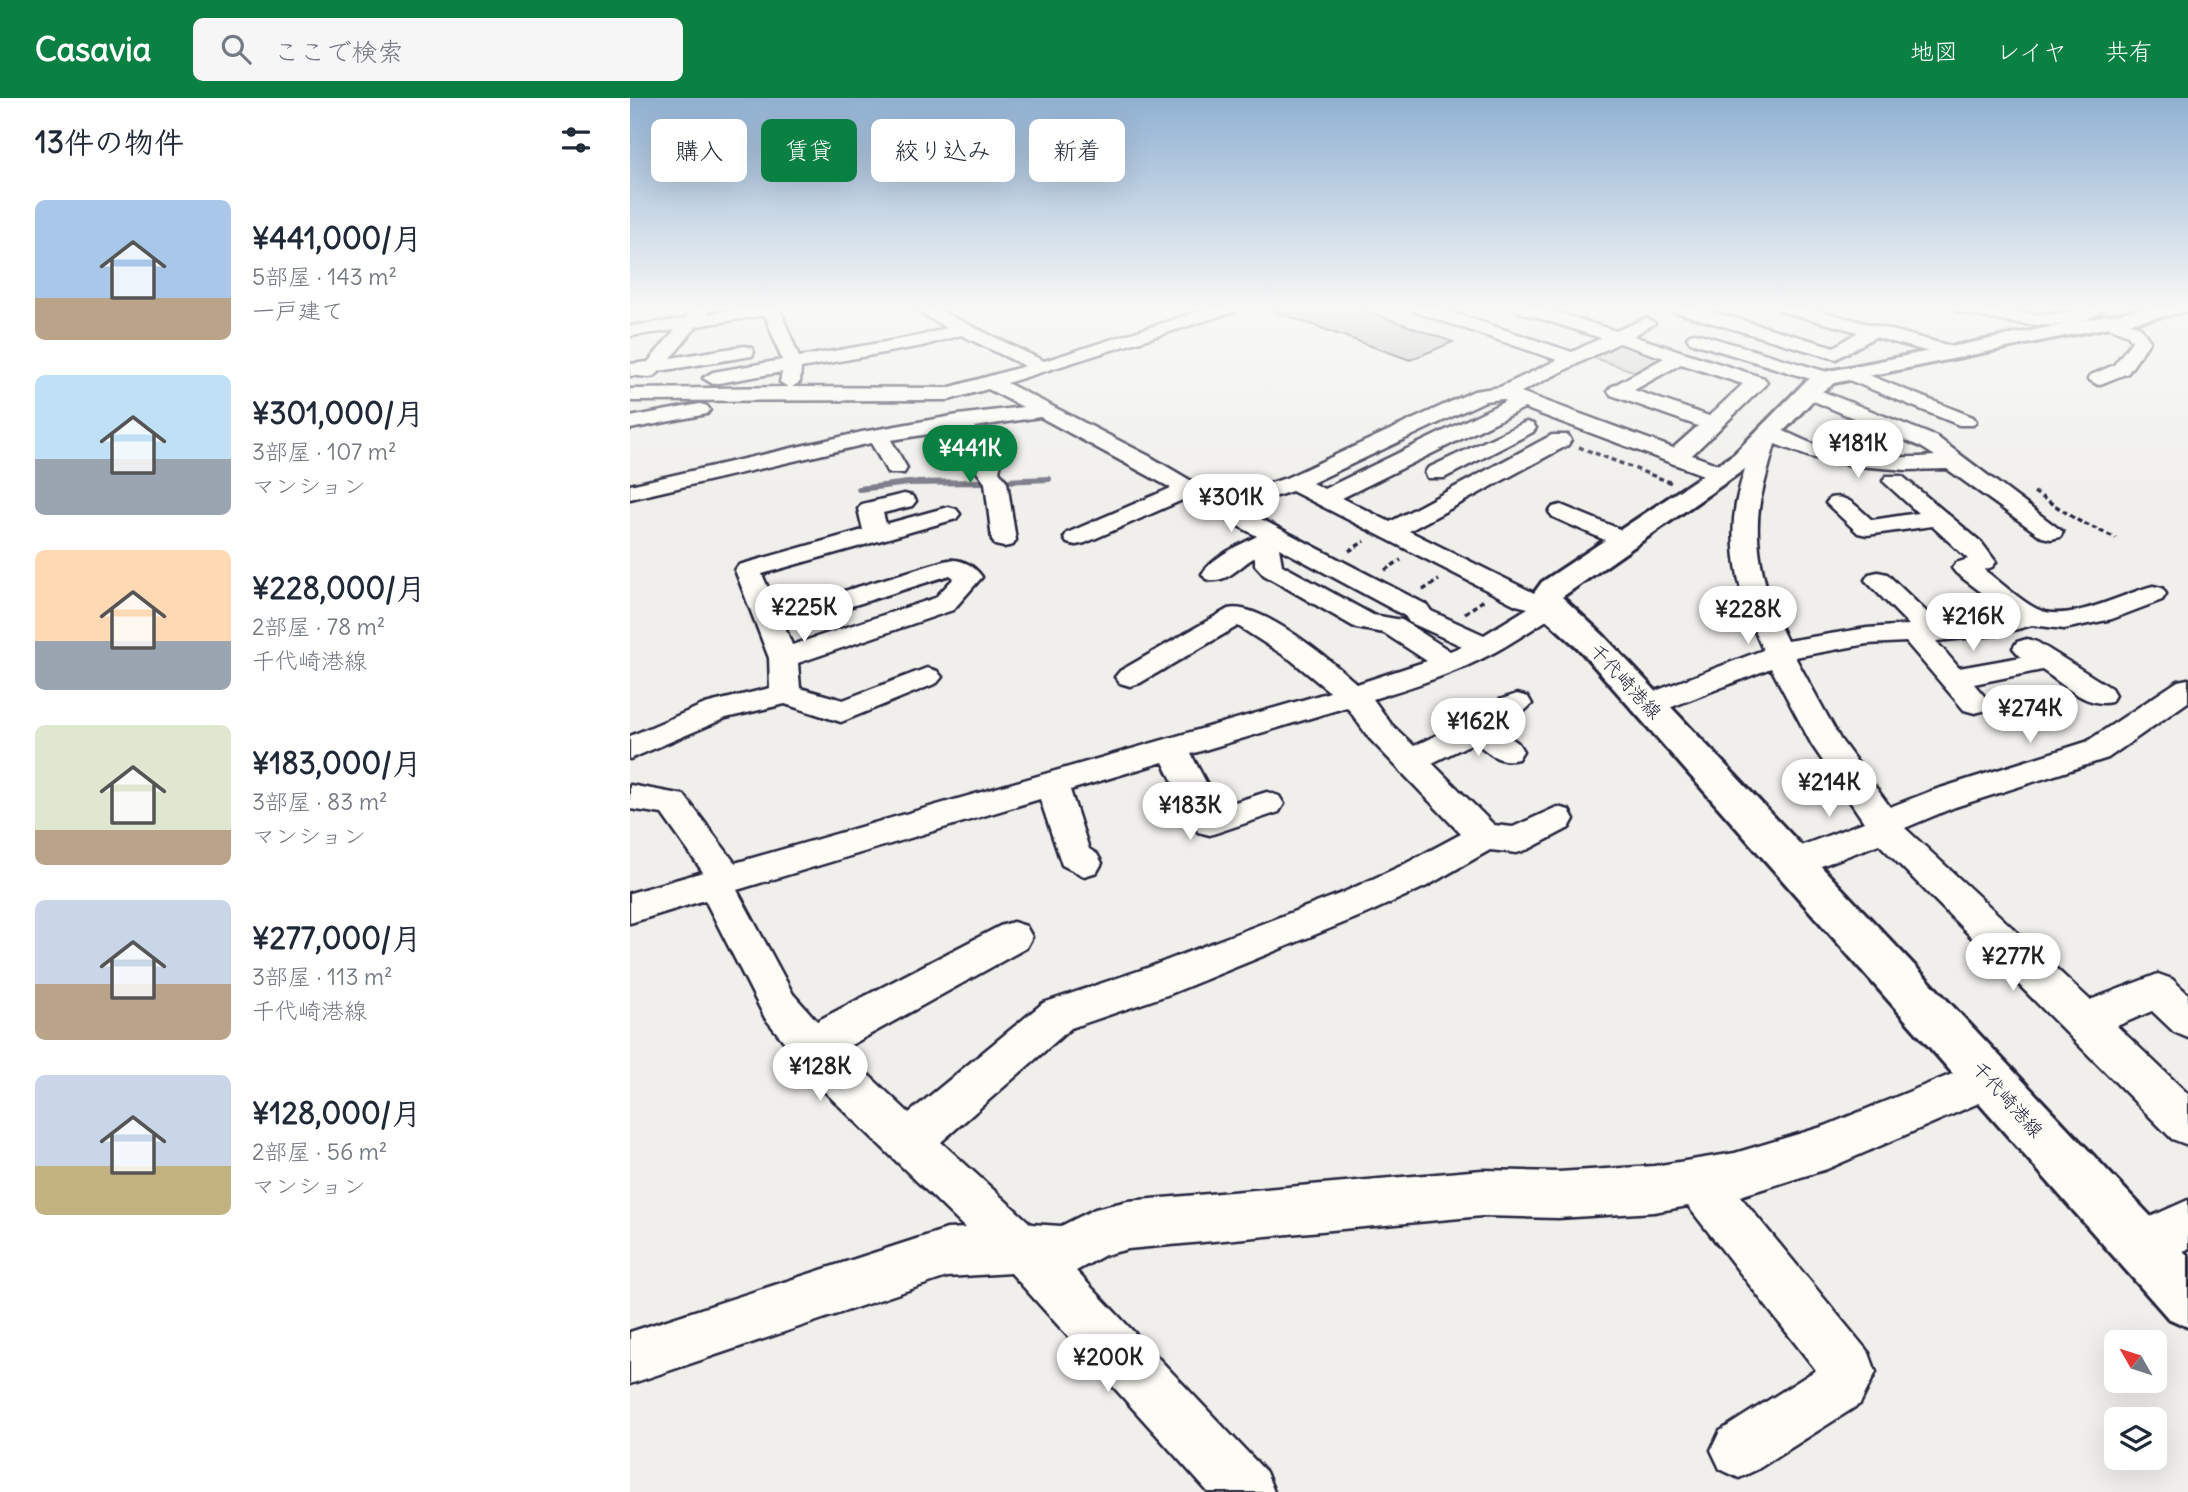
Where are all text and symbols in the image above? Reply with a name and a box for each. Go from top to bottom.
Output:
search box [193,18,683,81]
text: Casavia [35,28,151,70]
icon: search [217,30,255,68]
text: ここで検索 [273,35,403,68]
text: 地図 [1910,36,1958,66]
text: レイヤ [1996,36,2067,66]
text: 共有 [2105,36,2153,66]
chip: 購入 [651,119,747,182]
chip: 賃貸 [761,119,857,182]
chip: 絞り込み [871,119,1015,182]
chip: 新着 [1029,119,1125,182]
icon: filters [557,121,595,159]
text: 13件の物件 [35,123,184,161]
text: ¥441,000/月 [252,219,422,257]
icon: home [91,228,175,312]
text: 5部屋 · 143 m² [252,262,397,291]
text: 一戸建て [252,296,344,325]
text: ¥301,000/月 [252,394,424,432]
icon: home [91,403,175,487]
pin: ¥181K [1809,420,1907,480]
pin: ¥441K [921,426,1019,485]
text: ¥181K [1828,428,1888,457]
text: ¥441K [938,433,1002,462]
text: 3部屋 · 107 m² [252,437,397,466]
text: マンション [252,471,366,500]
pin: ¥301K [1182,474,1280,534]
text: ¥301K [1199,482,1264,511]
text: ¥228,000/月 [252,569,426,607]
icon: home [91,578,175,662]
pin: ¥225K [755,584,853,644]
pin: ¥228K [1699,587,1797,646]
text: ¥225K [771,592,837,621]
text: ¥228K [1715,594,1781,623]
pin: ¥216K [1924,594,2022,653]
text: ¥216K [1942,601,2004,630]
text: 2部屋 · 78 m² [252,612,385,641]
street label: 千代崎港線 [1585,638,1667,724]
text: 千代崎港線 [252,646,367,675]
pin: ¥274K [1981,686,2079,745]
text: ¥274K [1998,693,2062,722]
pin: ¥162K [1429,698,1527,758]
text: ¥162K [1447,706,1509,735]
text: ¥183,000/月 [252,744,422,782]
icon: home [91,753,175,837]
pin: ¥214K [1780,760,1878,819]
text: ¥214K [1798,767,1860,796]
pin: ¥183K [1141,782,1239,842]
text: 3部屋 · 83 m² [252,787,388,816]
text: ¥183K [1158,790,1222,819]
text: マンション [252,821,366,850]
text: ¥277,000/月 [252,919,421,957]
icon: home [91,928,175,1012]
pin: ¥277K [1964,934,2062,993]
text: ¥277K [1982,941,2044,970]
text: 3部屋 · 113 m² [252,962,393,991]
text: 千代崎港線 [252,996,367,1025]
pin: ¥128K [771,1044,869,1103]
text: ¥128K [789,1051,851,1080]
street label: 千代崎港線 [1967,1056,2049,1142]
text: ¥128,000/月 [252,1094,421,1132]
icon: home [91,1103,175,1187]
text: 2部屋 · 56 m² [252,1137,387,1166]
text: マンション [252,1171,366,1200]
north arrow [2104,1330,2166,1393]
map controls [2104,1330,2167,1470]
pin: ¥200K [1059,1334,1157,1394]
text: ¥200K [1073,1342,1143,1371]
button: layers [2104,1407,2167,1470]

